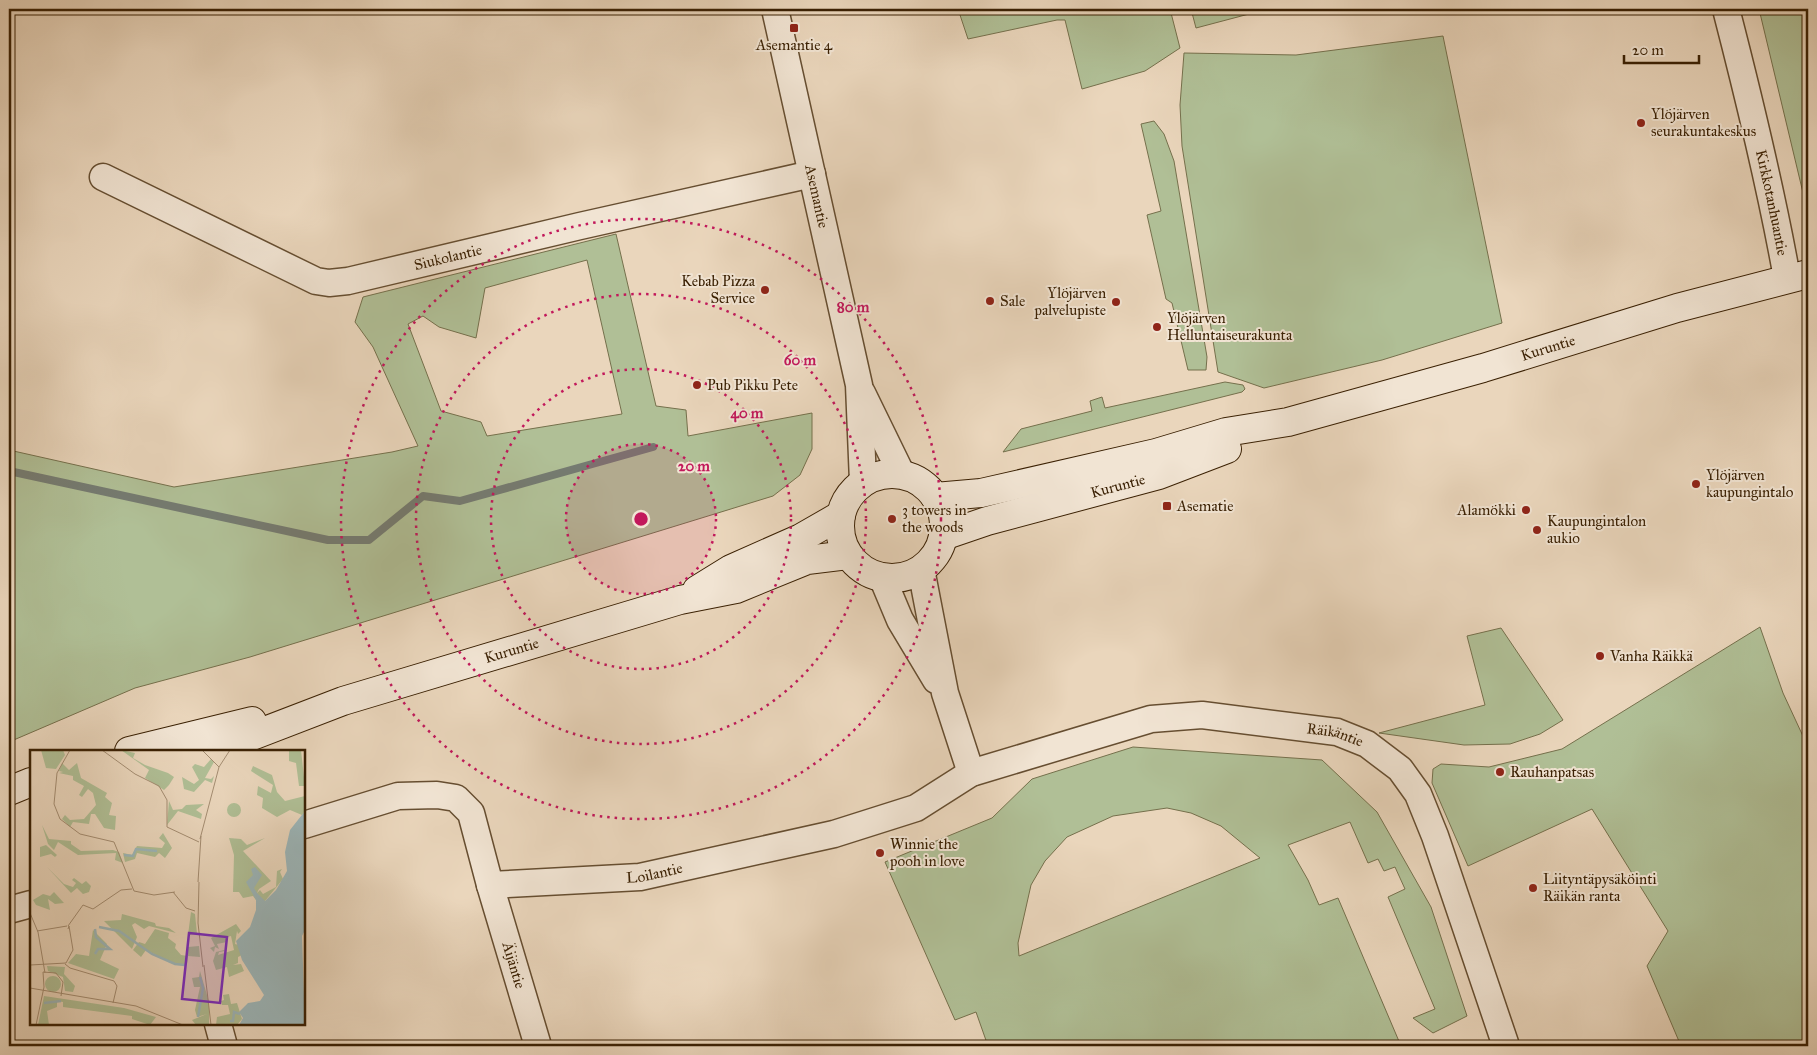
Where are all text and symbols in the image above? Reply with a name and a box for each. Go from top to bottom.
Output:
marker: Asemantie 4 [788,22,800,34]
scale bar [1624,32,1700,64]
place label: Asemantie 4 [755,36,833,54]
text: 20 m [1632,41,1664,59]
place label: Ylöjärven seurakuntakeskus [1651,105,1756,140]
marker: Ylöjärven seurakuntakeskus [1635,117,1647,129]
street label: Kirkkotanhuantie [1752,148,1792,257]
street label: Asemantie [801,162,833,230]
street label: Siukolantie [412,241,484,274]
place label: Kebab Pizza Service [681,272,756,307]
marker: Kebab Pizza Service [759,284,771,296]
place label: Ylöjärven palvelupiste [1033,284,1106,319]
place label: Sale [1000,292,1025,310]
marker: Sale [984,295,996,307]
marker: Ylöjärven palvelupiste [1110,296,1122,308]
text: 80 m [837,298,870,316]
place label: Ylöjärven Helluntaiseurakunta [1167,309,1293,344]
marker: Ylöjärven Helluntaiseurakunta [1151,321,1163,333]
street label: Kuruntie [1519,331,1577,365]
text: 60 m [784,351,817,369]
place label: Pub Pikku Pete [707,376,798,394]
marker: Pub Pikku Pete [691,379,703,391]
text: 40 m [731,404,764,423]
text: 20 m [678,457,710,475]
place label: Ylöjärven kaupungintalo [1706,466,1794,501]
street label: Kuruntie [1089,470,1147,502]
marker: Ylöjärven kaupungintalo [1690,478,1702,490]
place label: Asematie [1176,497,1233,515]
marker: Asematie [1161,500,1173,512]
place label: 3 towers in the woods [902,501,967,536]
place label: Alamökki [1456,501,1516,519]
marker: Alamökki [1520,504,1532,516]
centre of rings [632,510,650,528]
place label: Kaupungintalon aukio [1547,512,1646,547]
marker: 3 towers in the woods [886,513,898,525]
marker: Kaupungintalon aukio [1531,524,1543,536]
street label: Kuruntie [482,634,541,667]
place label: Vanha Räikkä [1609,647,1694,665]
marker: Vanha Räikkä [1594,650,1606,662]
street label: Räikäntie [1306,719,1366,751]
inset map [30,750,305,1025]
place label: Rauhanpatsas [1510,763,1594,781]
marker: Rauhanpatsas [1494,766,1506,778]
place label: Winnie the pooh in love [889,835,965,870]
marker: Winnie the pooh in love [874,847,886,859]
street label: Loilantie [626,859,684,887]
place label: Liityntäpysäköinti Räikän ranta [1543,870,1657,905]
marker: Liityntäpysäköinti Räikän ranta [1527,882,1539,894]
street label: Äijäntie [498,939,529,991]

